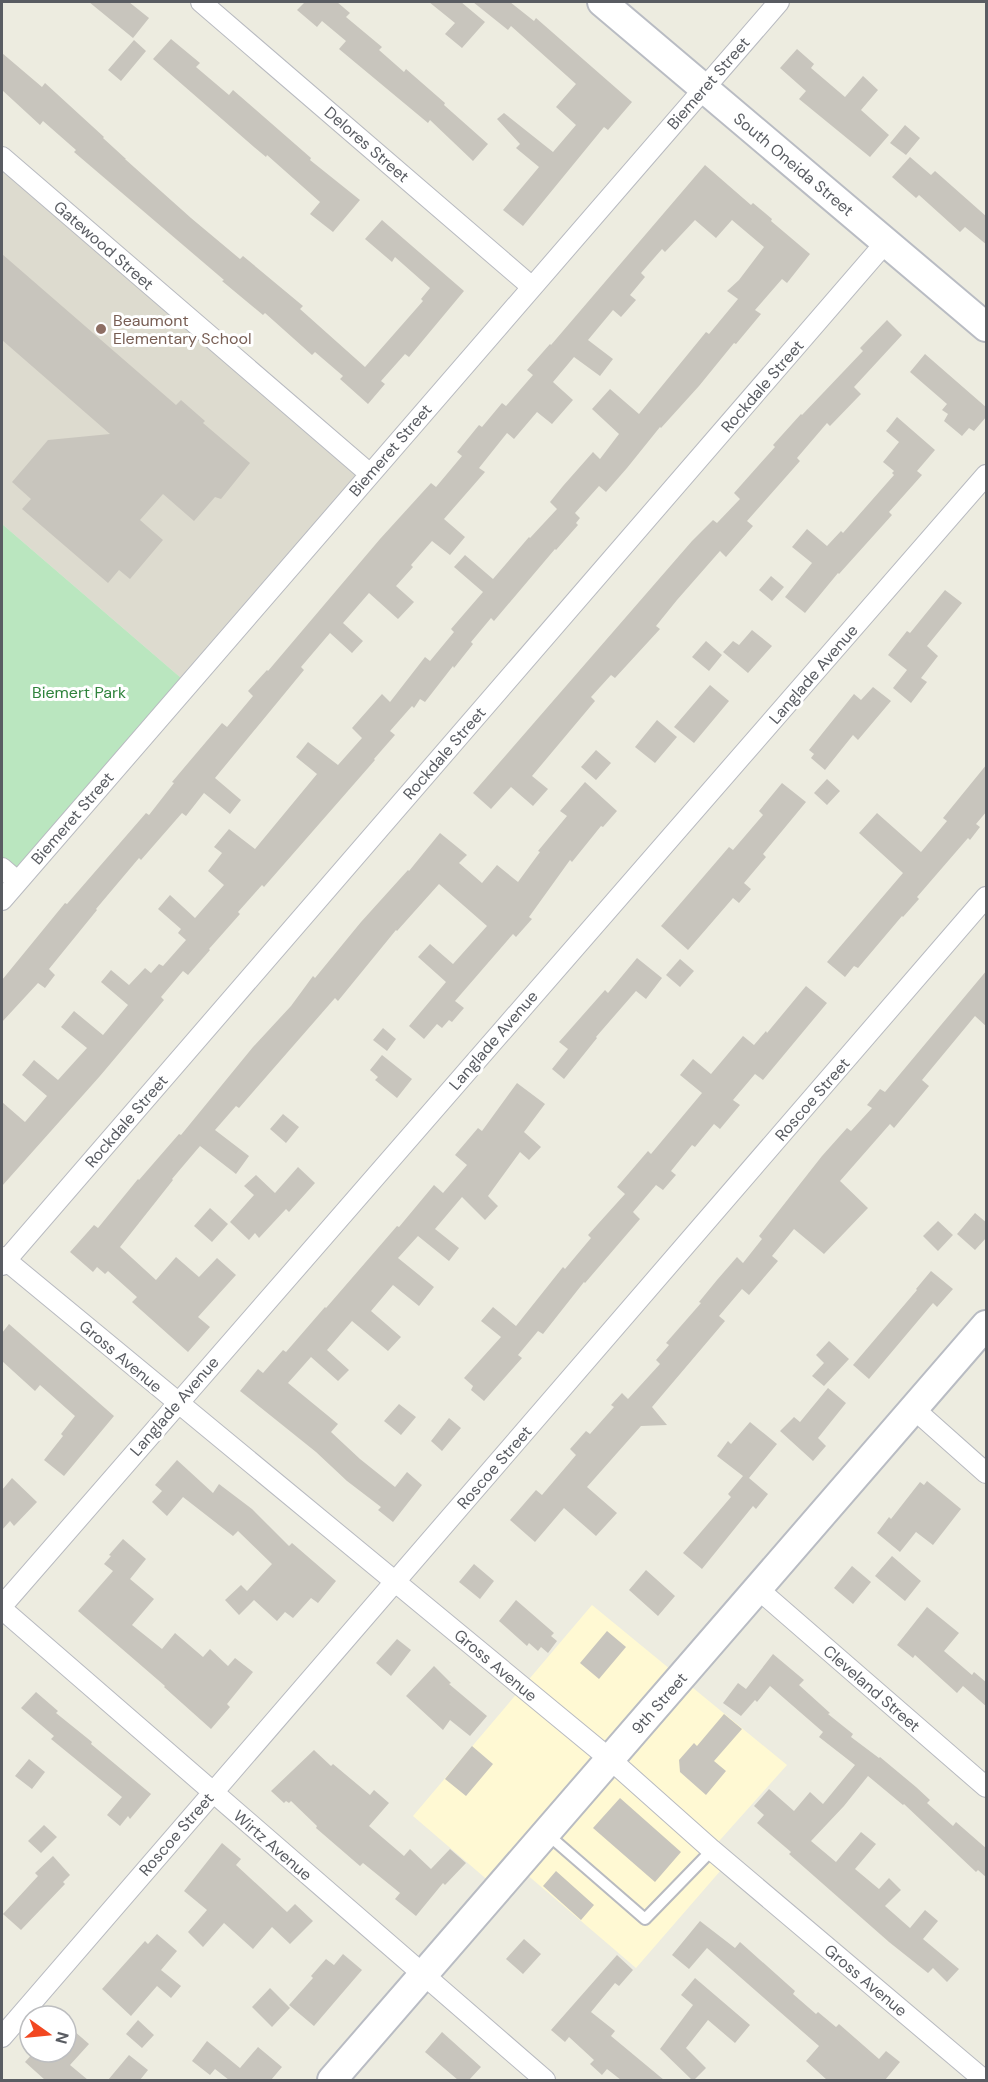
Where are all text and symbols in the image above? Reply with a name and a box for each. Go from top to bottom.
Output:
street label: Biemeret Street [662,33,754,134]
street label: Delores Street [320,102,413,187]
street label: South Oneida Street [729,108,858,221]
street label: Gatewood Street [49,196,158,295]
place label: Beaumont Elementary School [113,310,251,349]
marker: Beaumont Elementary School [94,322,108,336]
street label: Rockdale Street [716,336,808,437]
street label: Biemeret Street [344,400,436,501]
street label: Langlade Avenue [764,620,862,728]
park label: Biemert Park [32,682,126,703]
street label: Rockdale Street [398,703,490,804]
street label: Biemeret Street [26,768,118,869]
street label: Langlade Avenue [444,986,542,1094]
street label: Roscoe Street [770,1053,854,1145]
street label: Rockdale Street [80,1071,172,1172]
street label: Gross Avenue [75,1316,166,1397]
street label: Langlade Avenue [125,1352,223,1460]
street label: Roscoe Street [452,1421,536,1513]
street label: Gross Avenue [450,1625,541,1706]
street label: Cleveland Street [819,1640,925,1736]
street label: 9th Street [627,1668,692,1739]
street label: Roscoe Street [134,1788,218,1880]
street label: Wirtz Avenue [229,1805,316,1885]
street label: Gross Avenue [820,1940,911,2021]
north arrow [18,2004,78,2064]
text: N [50,2029,74,2046]

